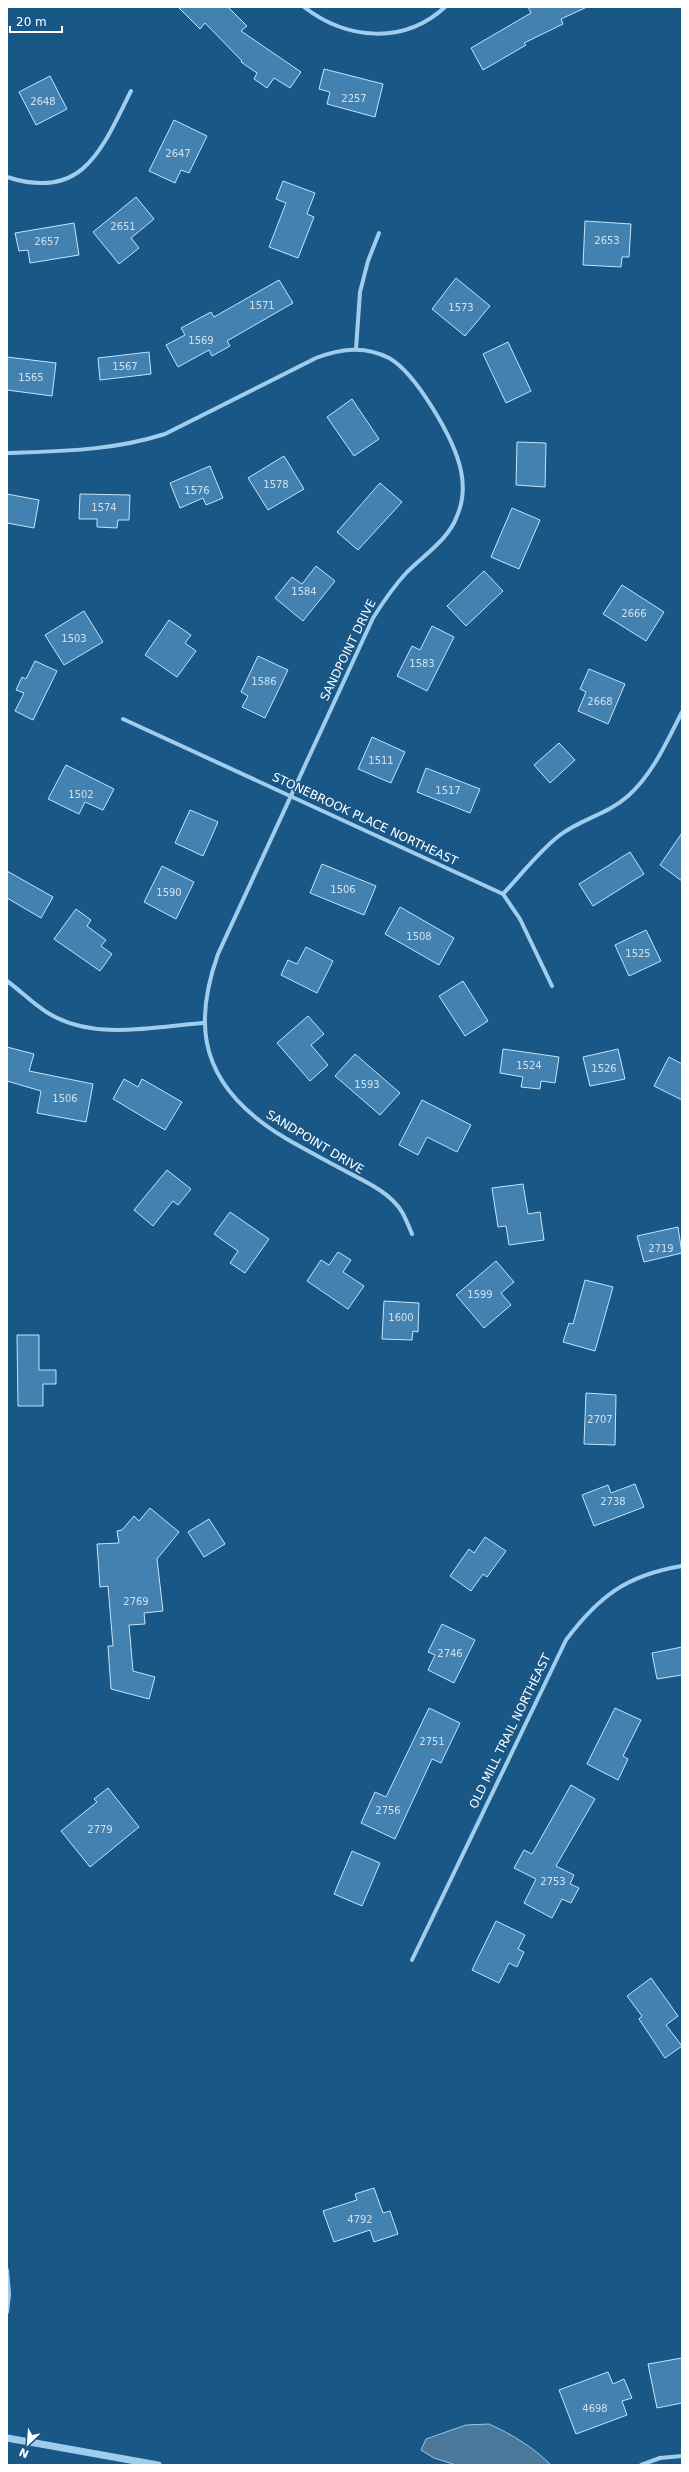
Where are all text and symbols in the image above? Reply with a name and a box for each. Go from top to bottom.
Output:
scale bar [10,8,62,34]
text: 20 m [16,15,47,29]
house number: 2257 [341,93,367,104]
house number: 2648 [30,96,56,107]
house number: 2647 [165,148,191,159]
house number: 2651 [110,221,136,232]
house number: 2653 [594,235,620,246]
house number: 2657 [34,236,60,247]
house number: 1571 [249,300,275,311]
house number: 1573 [448,302,474,313]
house number: 1569 [188,335,214,346]
house number: 1567 [112,361,138,372]
house number: 1565 [18,372,44,383]
house number: 1578 [263,479,289,490]
house number: 1576 [184,485,210,496]
house number: 1574 [91,502,117,513]
house number: 1584 [291,586,317,597]
street label: SANDPOINT DRIVE [317,597,379,703]
house number: 2666 [621,608,647,619]
house number: 1503 [61,633,87,644]
house number: 1583 [409,658,435,669]
house number: 1586 [251,676,277,687]
house number: 2668 [587,696,613,707]
house number: 1511 [368,755,394,766]
street label: STONEBROOK PLACE NORTHEAST [270,770,461,869]
house number: 1517 [435,785,461,796]
house number: 1502 [68,789,94,800]
house number: 1506 [330,884,356,895]
house number: 1590 [156,887,182,898]
house number: 1508 [406,931,432,942]
house number: 1525 [625,948,651,959]
house number: 1524 [516,1060,542,1071]
house number: 1526 [591,1063,617,1074]
house number: 1593 [354,1079,380,1090]
house number: 1506 [52,1093,78,1104]
street label: SANDPOINT DRIVE [264,1107,366,1177]
house number: 2719 [648,1243,674,1254]
house number: 1599 [467,1289,493,1300]
house number: 1600 [388,1312,414,1323]
house number: 2707 [587,1414,613,1425]
house number: 2738 [600,1496,626,1507]
house number: 2769 [123,1596,149,1607]
house number: 2746 [437,1648,463,1659]
street label: OLD MILL TRAIL NORTHEAST [466,1651,554,1811]
house number: 2751 [419,1736,445,1747]
house number: 2756 [375,1805,401,1816]
house number: 2779 [87,1824,113,1835]
house number: 2753 [540,1876,566,1887]
house number: 4792 [347,2214,373,2225]
house number: 4698 [582,2403,608,2414]
north arrow [8,2424,48,2464]
text: N [17,2445,31,2460]

